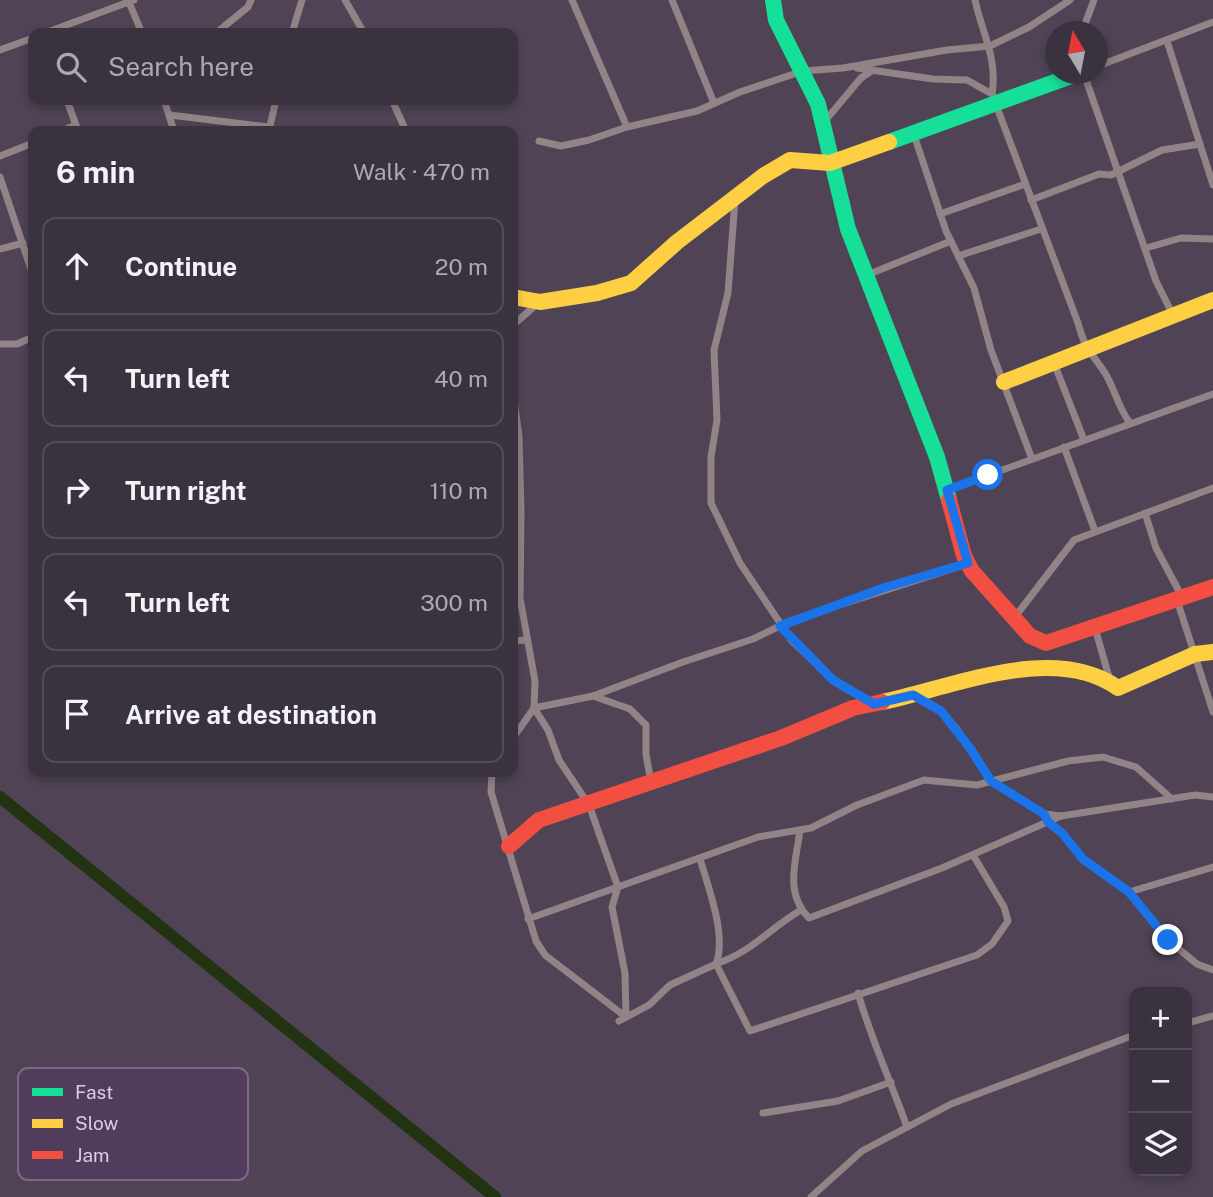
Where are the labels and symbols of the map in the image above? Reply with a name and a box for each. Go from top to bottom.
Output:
north arrow [1045,21,1108,84]
route start [972,459,1003,490]
route end [1152,924,1183,955]
legend [18,1068,248,1180]
text: Fast [75,1081,113,1103]
text: Slow [75,1112,119,1134]
text: Jam [75,1144,109,1166]

